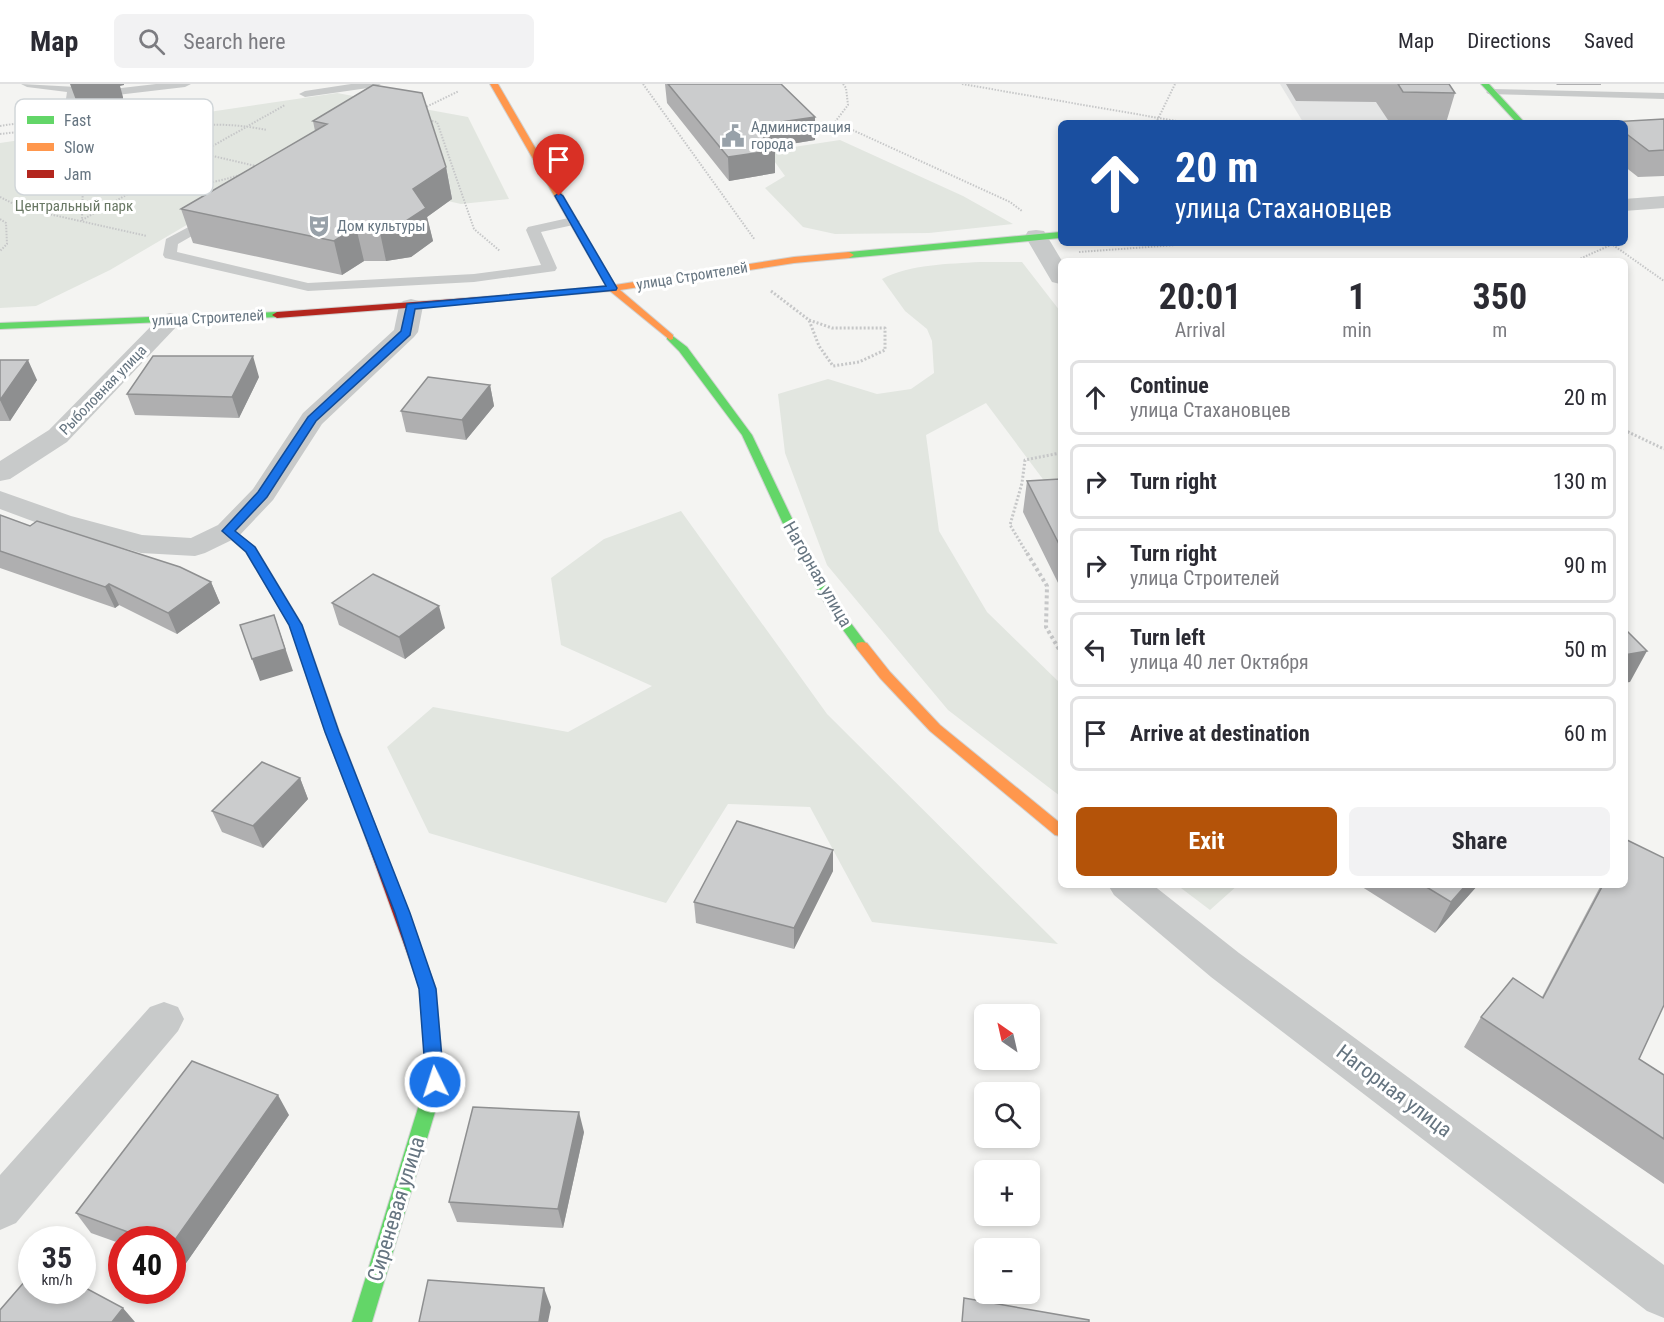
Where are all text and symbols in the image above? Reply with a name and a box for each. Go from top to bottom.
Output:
search box [114,14,534,68]
text: Map [30,25,78,58]
icon: search [135,25,168,58]
text: Search here [183,29,286,54]
text: Map [1398,29,1434,53]
text: Directions [1467,29,1551,53]
text: Saved [1584,29,1634,53]
legend [15,99,213,195]
text: Fast [64,111,91,130]
place label: Администрация города [751,118,851,153]
public building icon: Администрация города [720,123,746,149]
pin [533,134,584,196]
text: Slow [64,138,94,157]
icon: arrive [542,143,575,176]
text: 20 m [1175,143,1258,192]
icon: ahead [1076,144,1154,222]
text: Jam [64,165,91,184]
text: улица Стахановцев [1175,193,1392,225]
park label: Центральный парк [15,197,133,215]
theatre icon: Дом культуры [306,213,332,239]
place label: Дом культуры [337,217,425,235]
street label: улица Строителей [635,258,749,294]
text: 20:01 [1159,276,1241,318]
text: 1 [1348,276,1366,318]
text: 350 [1473,276,1527,318]
street label: улица Строителей [151,306,265,330]
text: Arrival [1175,318,1226,342]
text: min [1342,318,1372,342]
text: m [1492,318,1507,342]
street label: Рыболовная улица [56,341,150,439]
text: Continue [1130,373,1209,398]
icon: ahead [1079,381,1112,414]
text: 20 m [1564,385,1607,410]
text: улица Стахановцев [1130,398,1291,422]
icon: right [1079,465,1112,498]
text: Turn right [1130,469,1217,494]
text: 130 m [1553,469,1607,494]
street label: Нагорная улица [779,517,857,631]
text: Turn right [1130,541,1217,566]
icon: right [1079,549,1112,582]
text: 90 m [1564,553,1607,578]
text: улица Строителей [1130,566,1280,590]
text: Turn left [1130,625,1205,650]
icon: left [1079,633,1112,666]
text: 50 m [1564,637,1607,662]
text: улица 40 лет Октября [1130,650,1309,674]
icon: arrive [1079,717,1112,750]
text: Arrive at destination [1130,721,1310,746]
text: 60 m [1564,721,1607,746]
button: Exit [1076,807,1337,876]
button: Share [1349,807,1610,876]
north arrow [974,1004,1040,1070]
map controls [974,1004,1040,1304]
street label: Нагорная улица [1332,1040,1456,1142]
position arrow [403,1050,467,1114]
button: search [974,1082,1040,1148]
street label: Сиреневая улица [363,1134,429,1284]
button: + [974,1160,1040,1226]
speed limit sign: 40 [108,1226,186,1304]
button: − [974,1238,1040,1304]
text: 35 [42,1240,72,1275]
text: km/h [42,1271,72,1289]

